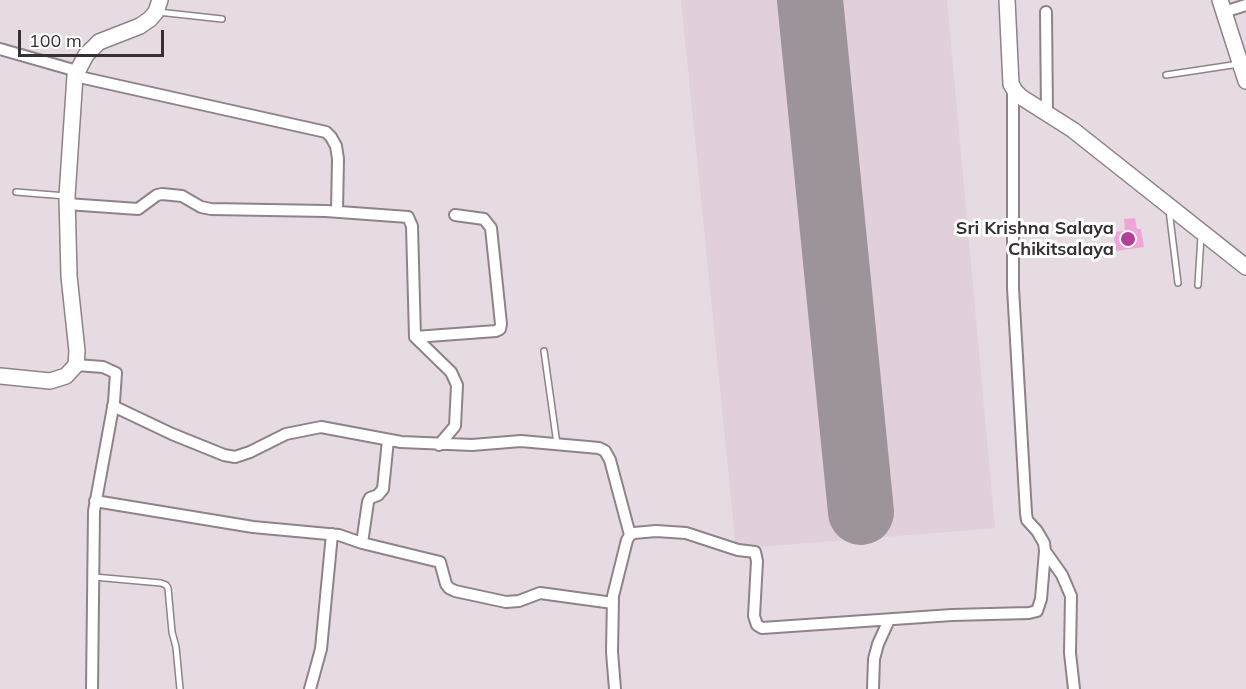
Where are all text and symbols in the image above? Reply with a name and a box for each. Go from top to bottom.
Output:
scale bar [21,18,166,56]
text: 100 m [29,29,82,52]
place label: Sri Krishna Salaya Chikitsalaya [956,218,1114,260]
marker: Sri Krishna Salaya Chikitsalaya [1119,230,1137,248]

